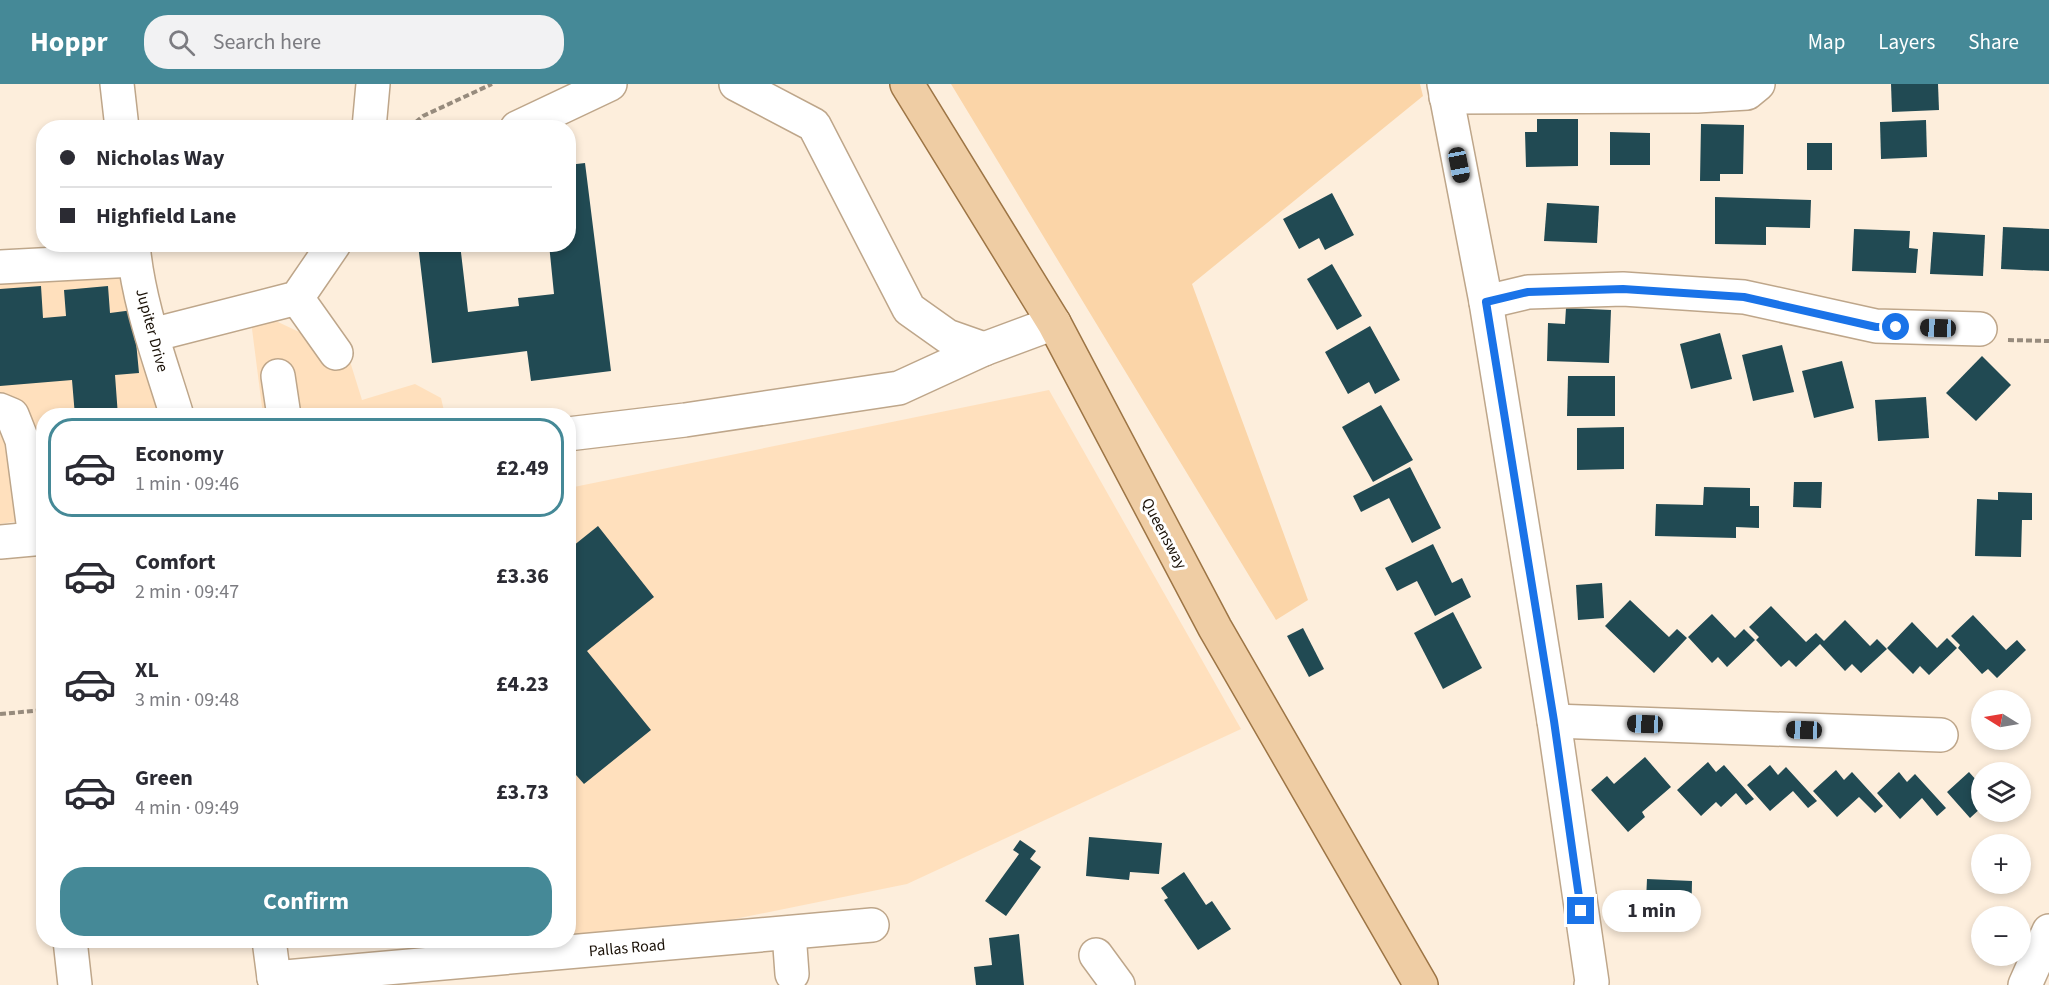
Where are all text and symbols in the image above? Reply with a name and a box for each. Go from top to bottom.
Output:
search box [144,15,564,69]
text: Hoppr [30,22,108,62]
icon: search [165,26,198,59]
text: Search here [213,26,321,58]
text: Map [1808,27,1845,57]
text: Layers [1878,27,1935,57]
text: Share [1968,27,2019,57]
text: Nicholas Way [96,142,225,174]
car [1447,146,1471,184]
text: Highfield Lane [96,200,236,232]
street label: Jupiter Drive [130,286,174,375]
route start [1882,313,1909,340]
car [1920,318,1956,338]
text: Economy [135,438,224,470]
icon: car [63,441,117,495]
text: £2.49 [496,452,549,484]
text: 1 min · 09:46 [135,470,239,498]
street label: Queensway [1136,494,1192,573]
text: Comfort [135,546,216,578]
icon: car [63,549,117,603]
text: £3.36 [496,560,549,592]
text: 2 min · 09:47 [135,578,239,606]
text: XL [135,654,159,686]
icon: car [63,657,117,711]
text: £4.23 [496,668,549,700]
text: 3 min · 09:48 [135,686,239,714]
north arrow [1971,690,2031,750]
map controls [1971,690,2031,966]
car [1627,714,1663,734]
car [1786,720,1822,740]
text: Green [135,762,193,794]
button: layers [1971,762,2031,822]
icon: car [63,765,117,819]
text: £3.73 [496,776,549,808]
text: 4 min · 09:49 [135,794,239,822]
button: + [1971,834,2031,894]
button: Confirm [60,867,552,936]
callout: 1 min [1602,890,1701,932]
route end [1567,897,1594,924]
text: 1 min [1627,897,1676,925]
button: − [1971,906,2031,966]
street label: Pallas Road [588,934,666,962]

